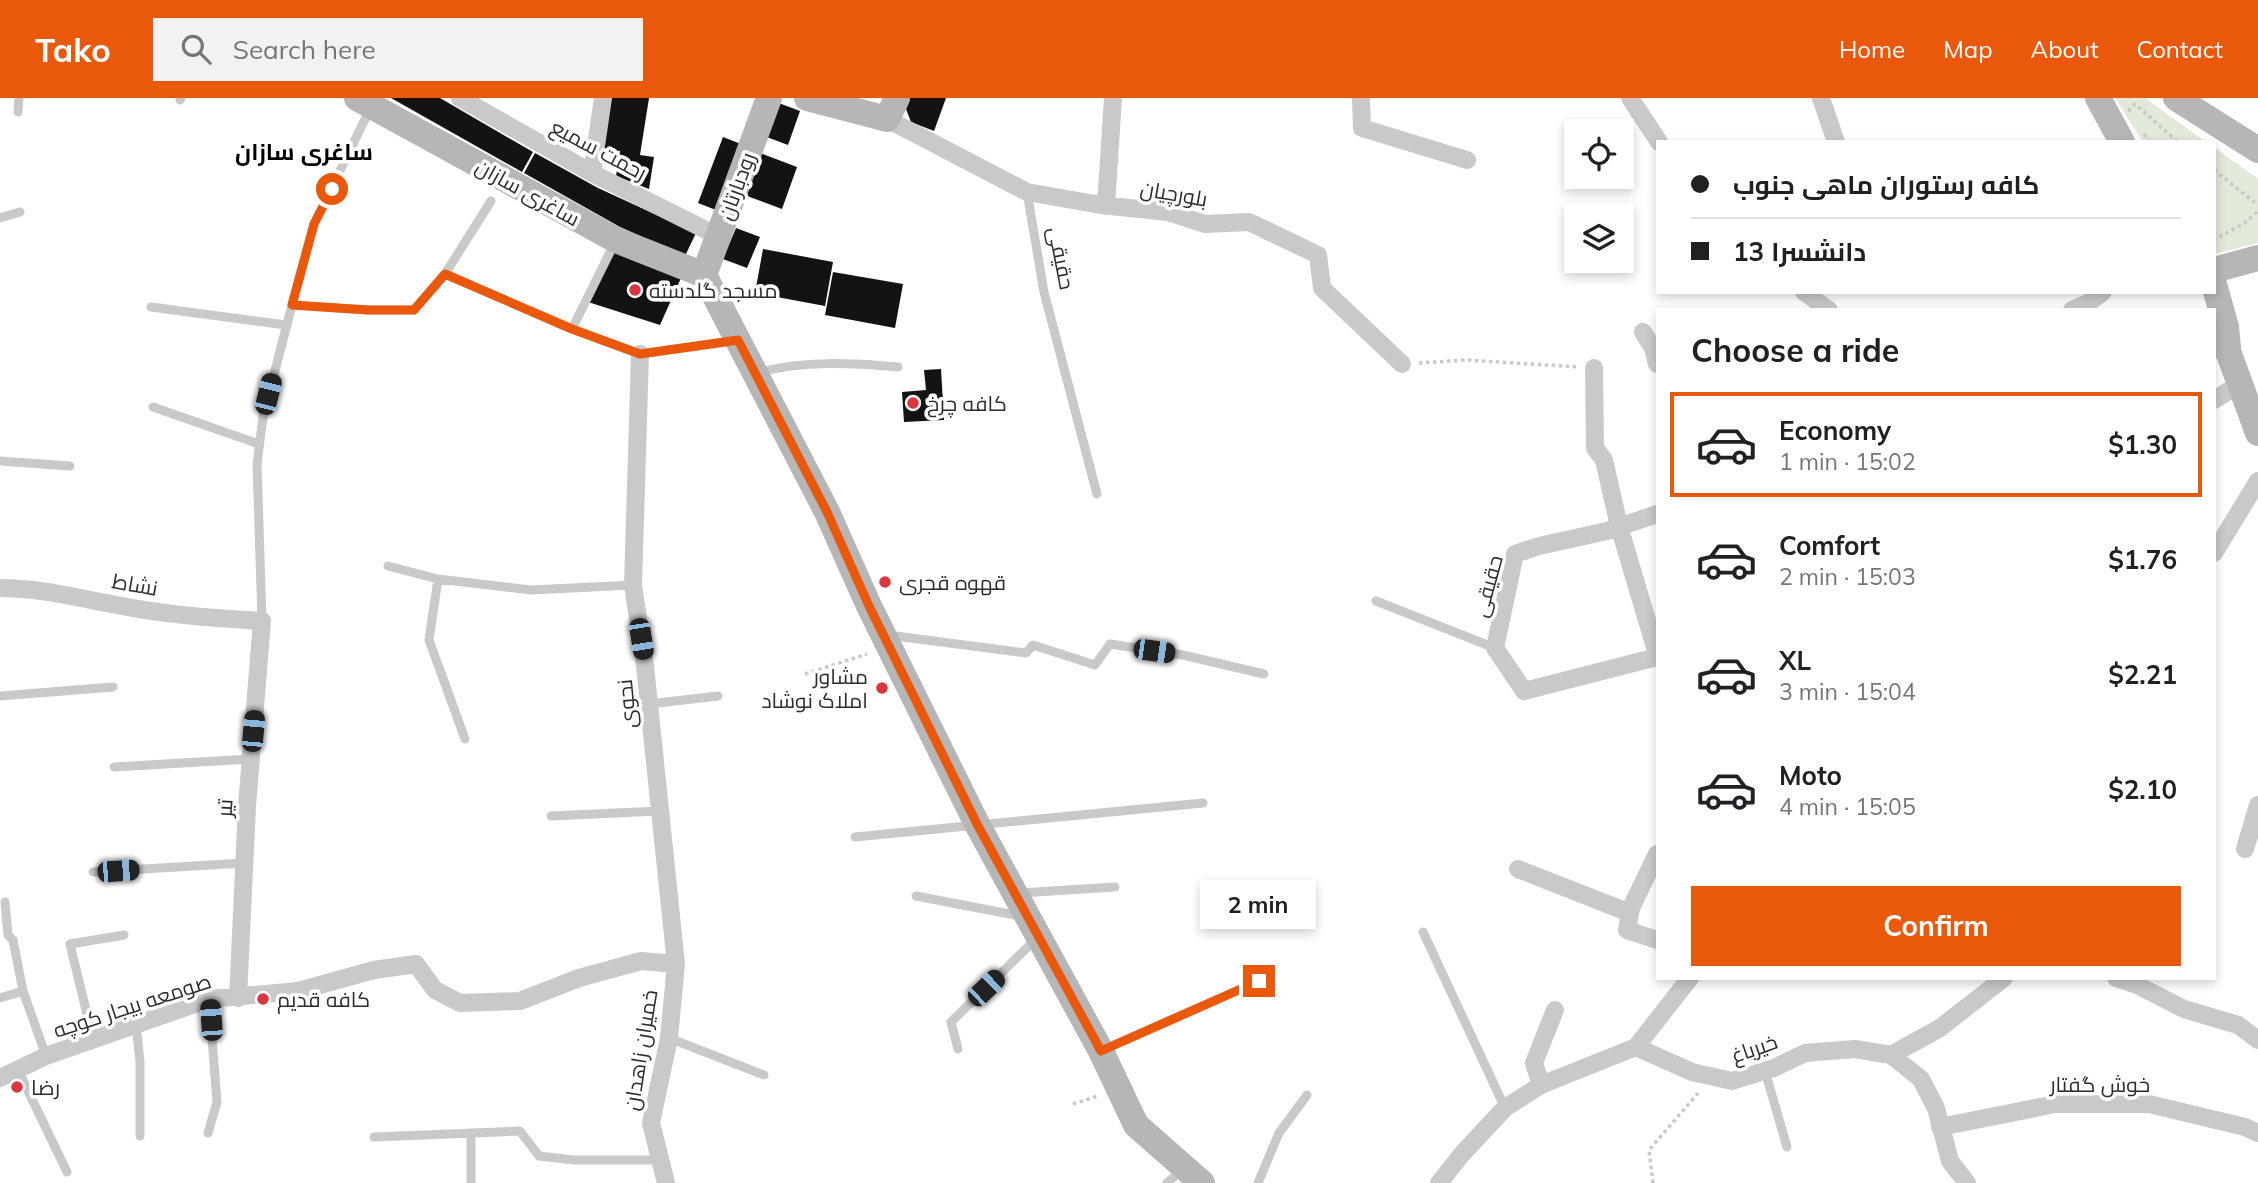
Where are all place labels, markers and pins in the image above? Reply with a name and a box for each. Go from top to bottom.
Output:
place label: مسجد گلدسته [649,277,777,303]
marker: مسجد گلدسته [627,282,643,298]
place label: کافه چرخ [927,390,1007,418]
marker: کافه چرخ [905,395,921,411]
place label: قهوه قجری [899,569,1006,596]
marker: قهوه قجری [877,574,893,590]
place label: مشاور املاک نوشاد [761,663,868,713]
marker: مشاور املاک نوشاد [874,680,890,696]
place label: کافه قدیم [277,986,370,1014]
marker: کافه قدیم [255,991,271,1007]
place label: رضا [31,1074,60,1100]
marker: رضا [9,1079,25,1095]

